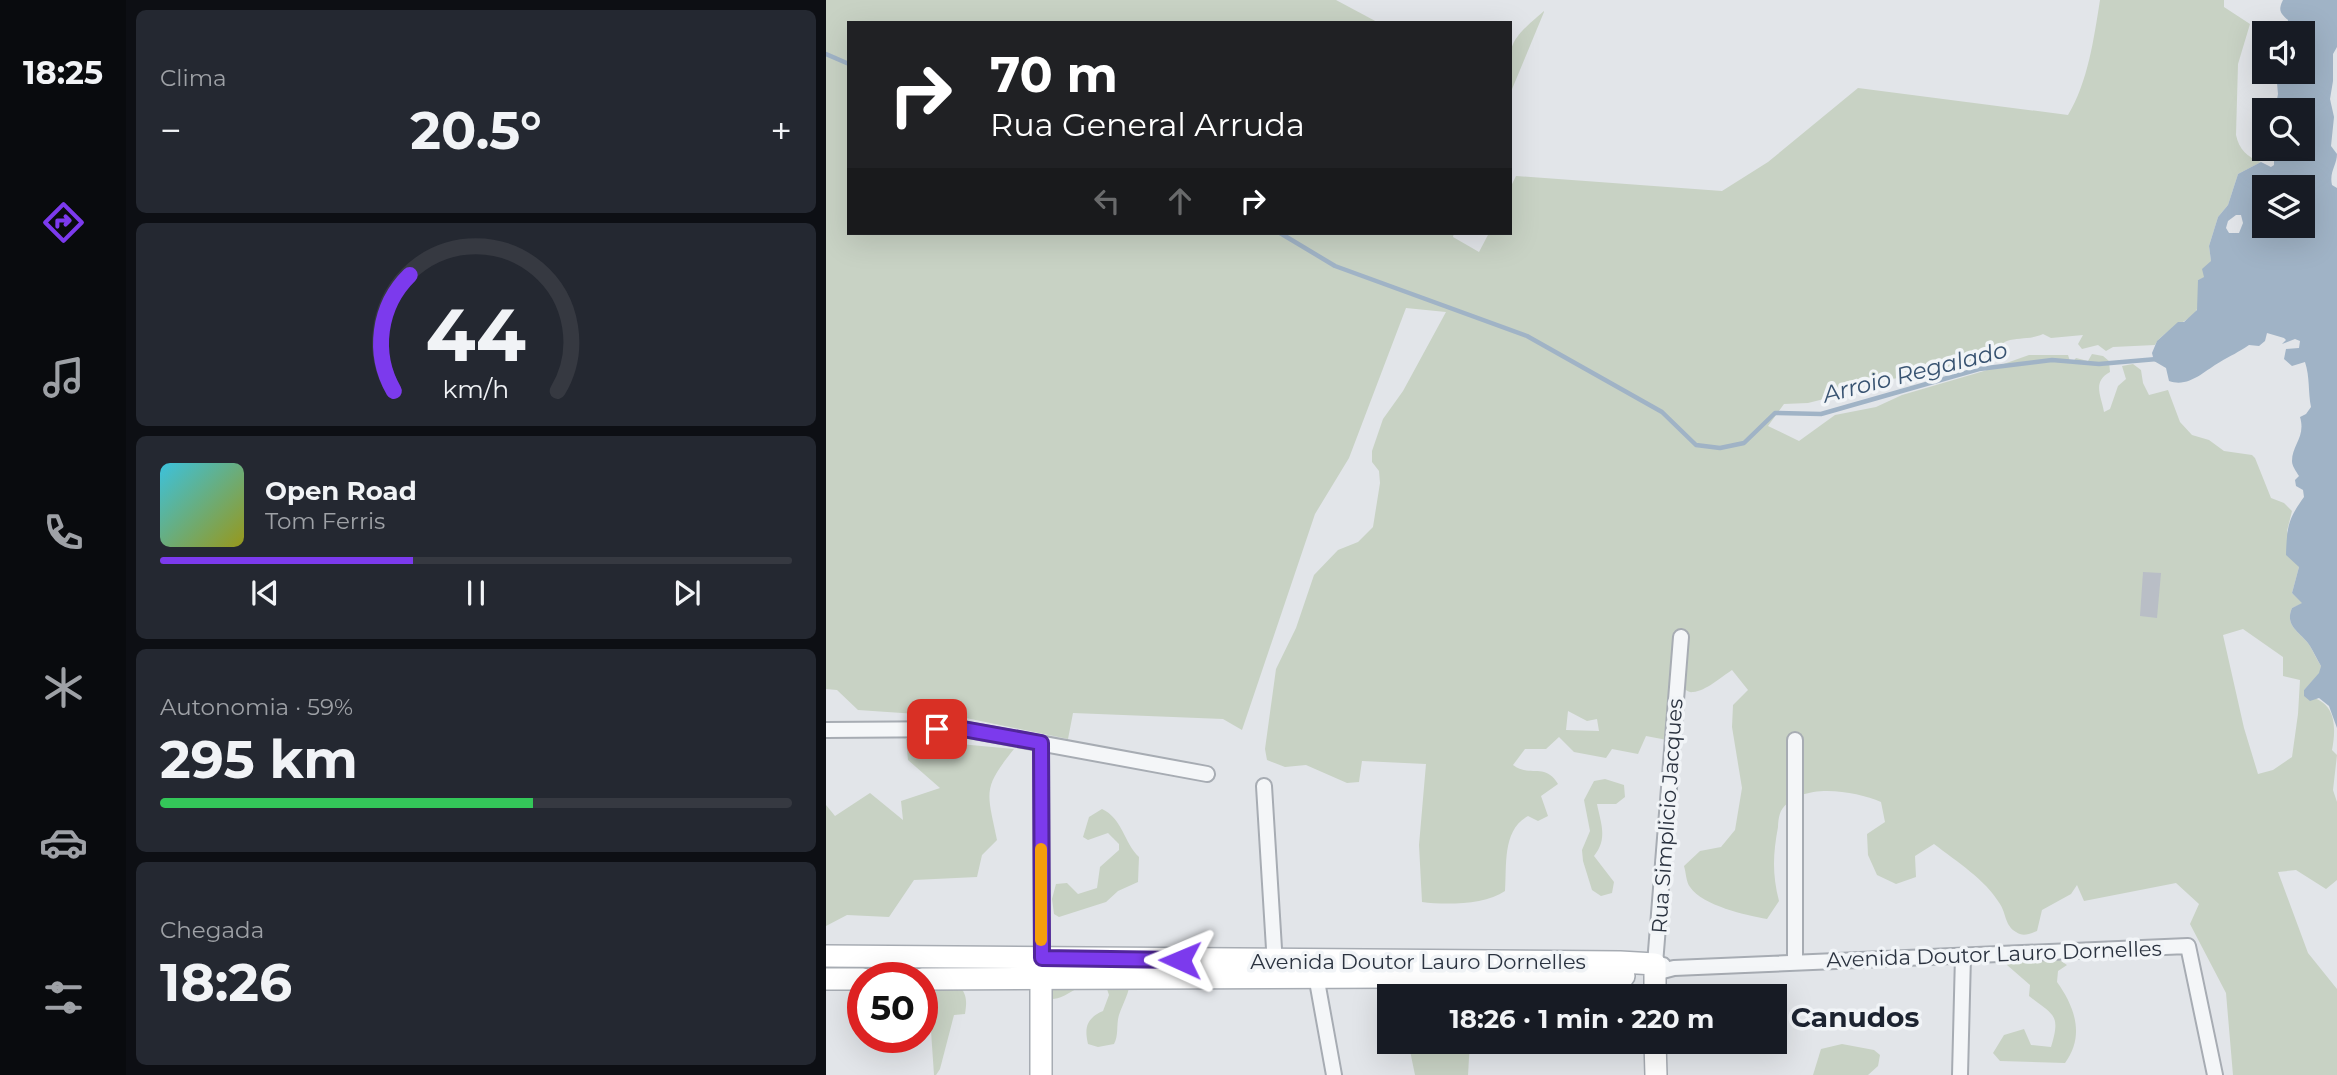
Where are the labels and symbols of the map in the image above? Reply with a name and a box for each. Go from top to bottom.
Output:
water label: Arroio Regalado [1818,336,2010,409]
street label: Rua Simplicio Jacques [1646,698,1688,934]
pin [907,699,967,759]
position arrow [1143,923,1217,997]
street label: Avenida Doutor Lauro Dornelles [1826,936,2162,972]
street label: Avenida Doutor Lauro Dornelles [1250,949,1586,974]
speed limit sign: 50 [847,962,938,1053]
district label: Canudos [1791,1000,1919,1034]

